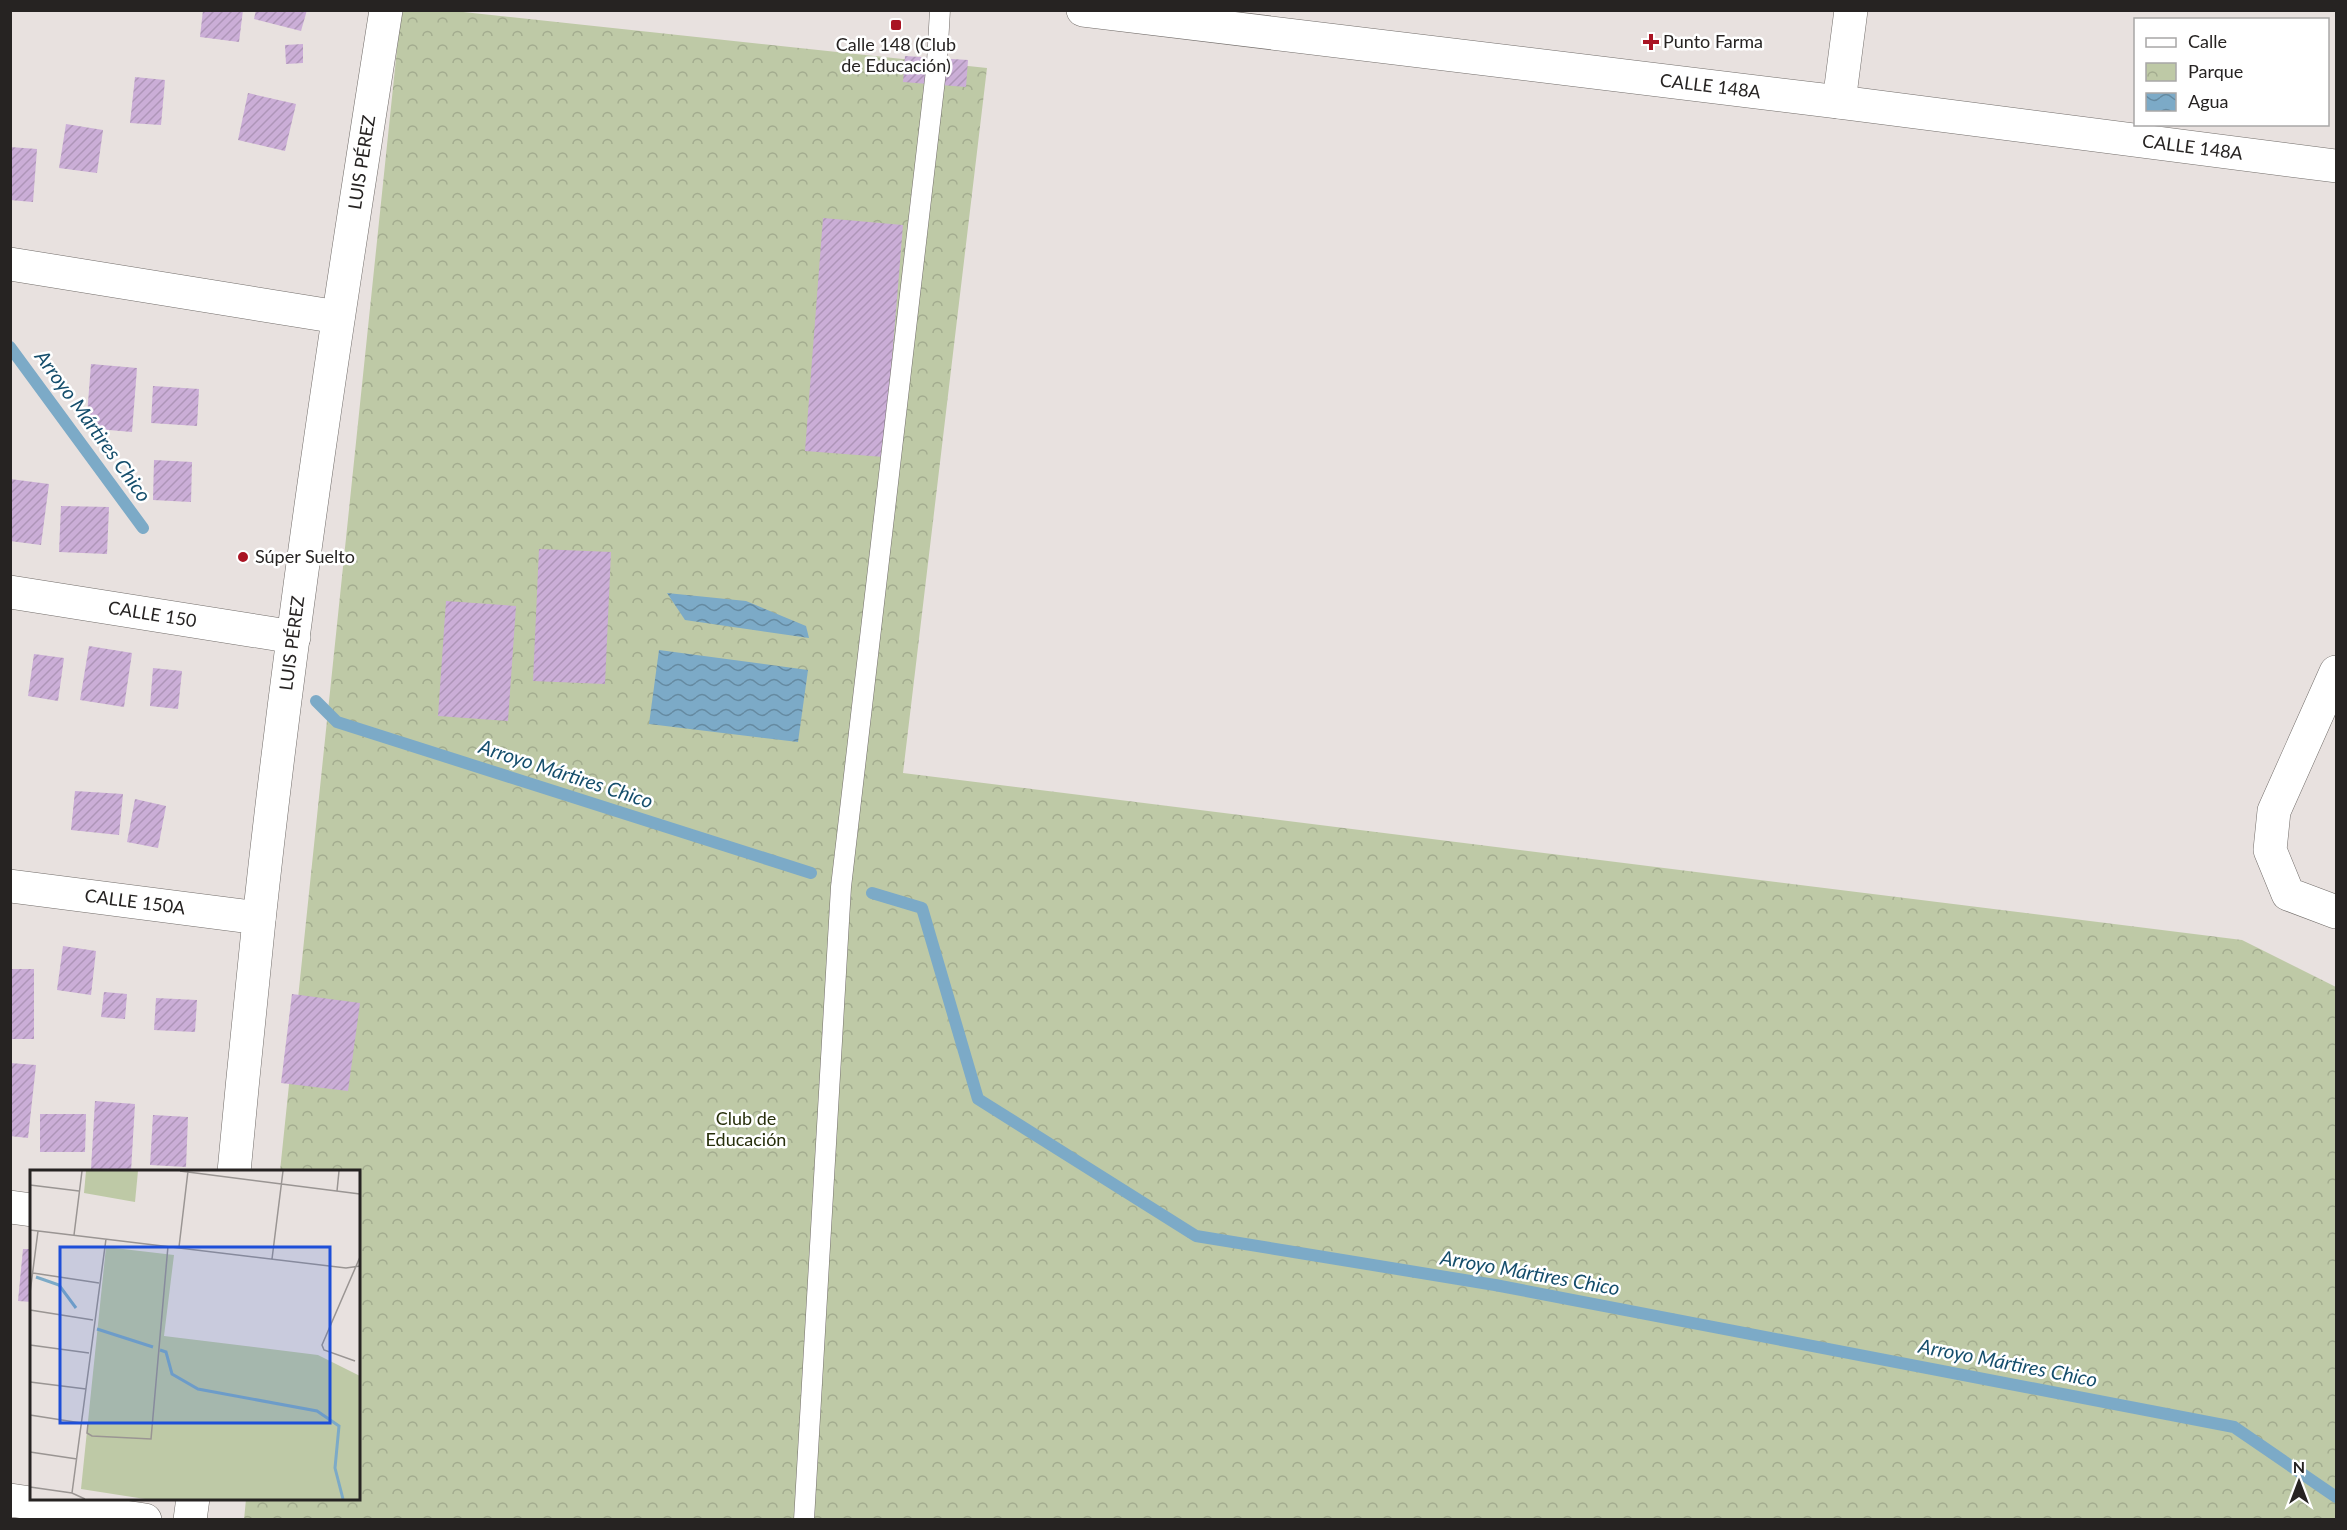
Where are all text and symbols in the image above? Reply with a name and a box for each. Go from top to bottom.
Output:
marker: Calle 148 (Club de Educación) [889,18,903,32]
legend [2134,18,2329,126]
place label: Punto Farma [1663,30,1763,52]
text: Calle [2188,30,2227,52]
place label: Calle 148 (Club de Educación) [836,33,956,76]
marker: Punto Farma [1644,35,1658,49]
text: Parque [2188,60,2243,82]
street label: CALLE 148A [1659,68,1763,102]
text: Agua [2188,90,2229,112]
street label: LUIS PÉREZ [343,113,379,211]
street label: CALLE 148A [2141,129,2245,164]
water label: Arroyo Mártires Chico [30,344,157,506]
place label: Súper Suelto [255,545,355,567]
marker: Súper Suelto [236,550,250,564]
street label: LUIS PÉREZ [274,594,309,692]
street label: CALLE 150 [107,596,198,631]
water label: Arroyo Mártires Chico [475,733,656,813]
street label: CALLE 150A [83,884,188,919]
park label: Club de Educación [706,1107,786,1150]
inset map [30,1170,360,1500]
water label: Arroyo Mártires Chico [1438,1244,1622,1300]
water label: Arroyo Mártires Chico [1916,1333,2100,1391]
north arrow [2269,1452,2329,1512]
text: N [2293,1457,2305,1476]

